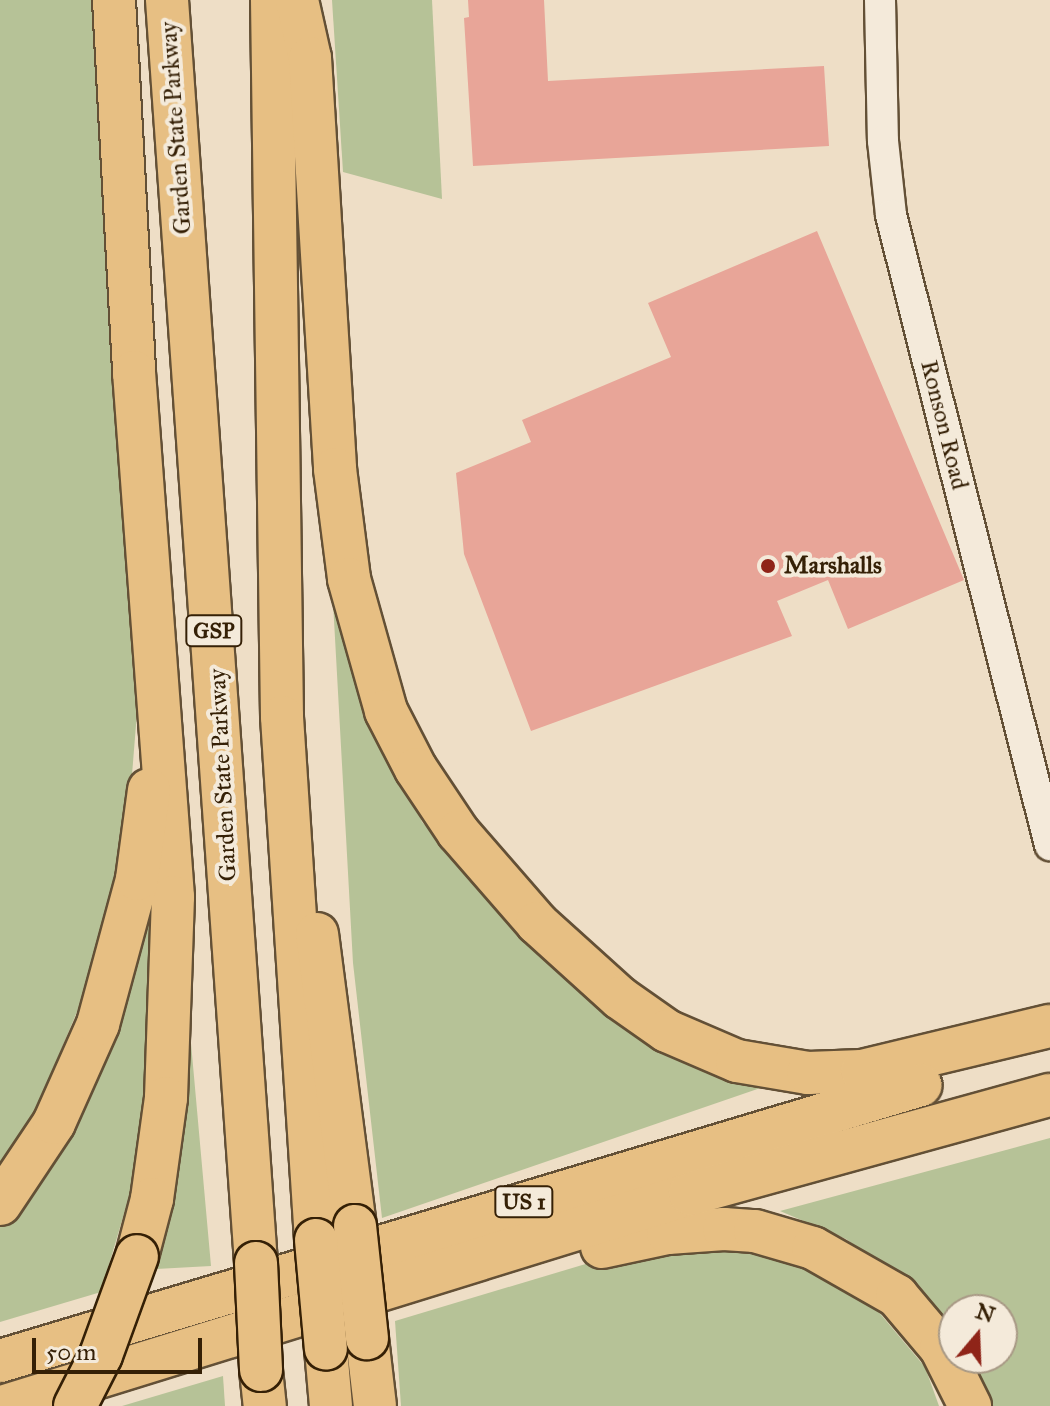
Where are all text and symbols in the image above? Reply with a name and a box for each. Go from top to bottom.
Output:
street label: Garden State Parkway [154,21,198,235]
street label: Ronson Road [914,357,974,493]
place label: Marshalls [784,552,882,580]
marker: Marshalls [759,557,777,575]
road number: GSP [184,613,244,649]
street label: Garden State Parkway [203,668,243,882]
road number: US 1 [494,1184,554,1220]
north arrow [938,1294,1018,1374]
text: N [972,1297,999,1329]
scale bar [36,1322,206,1372]
text: 50 m [46,1337,96,1367]

